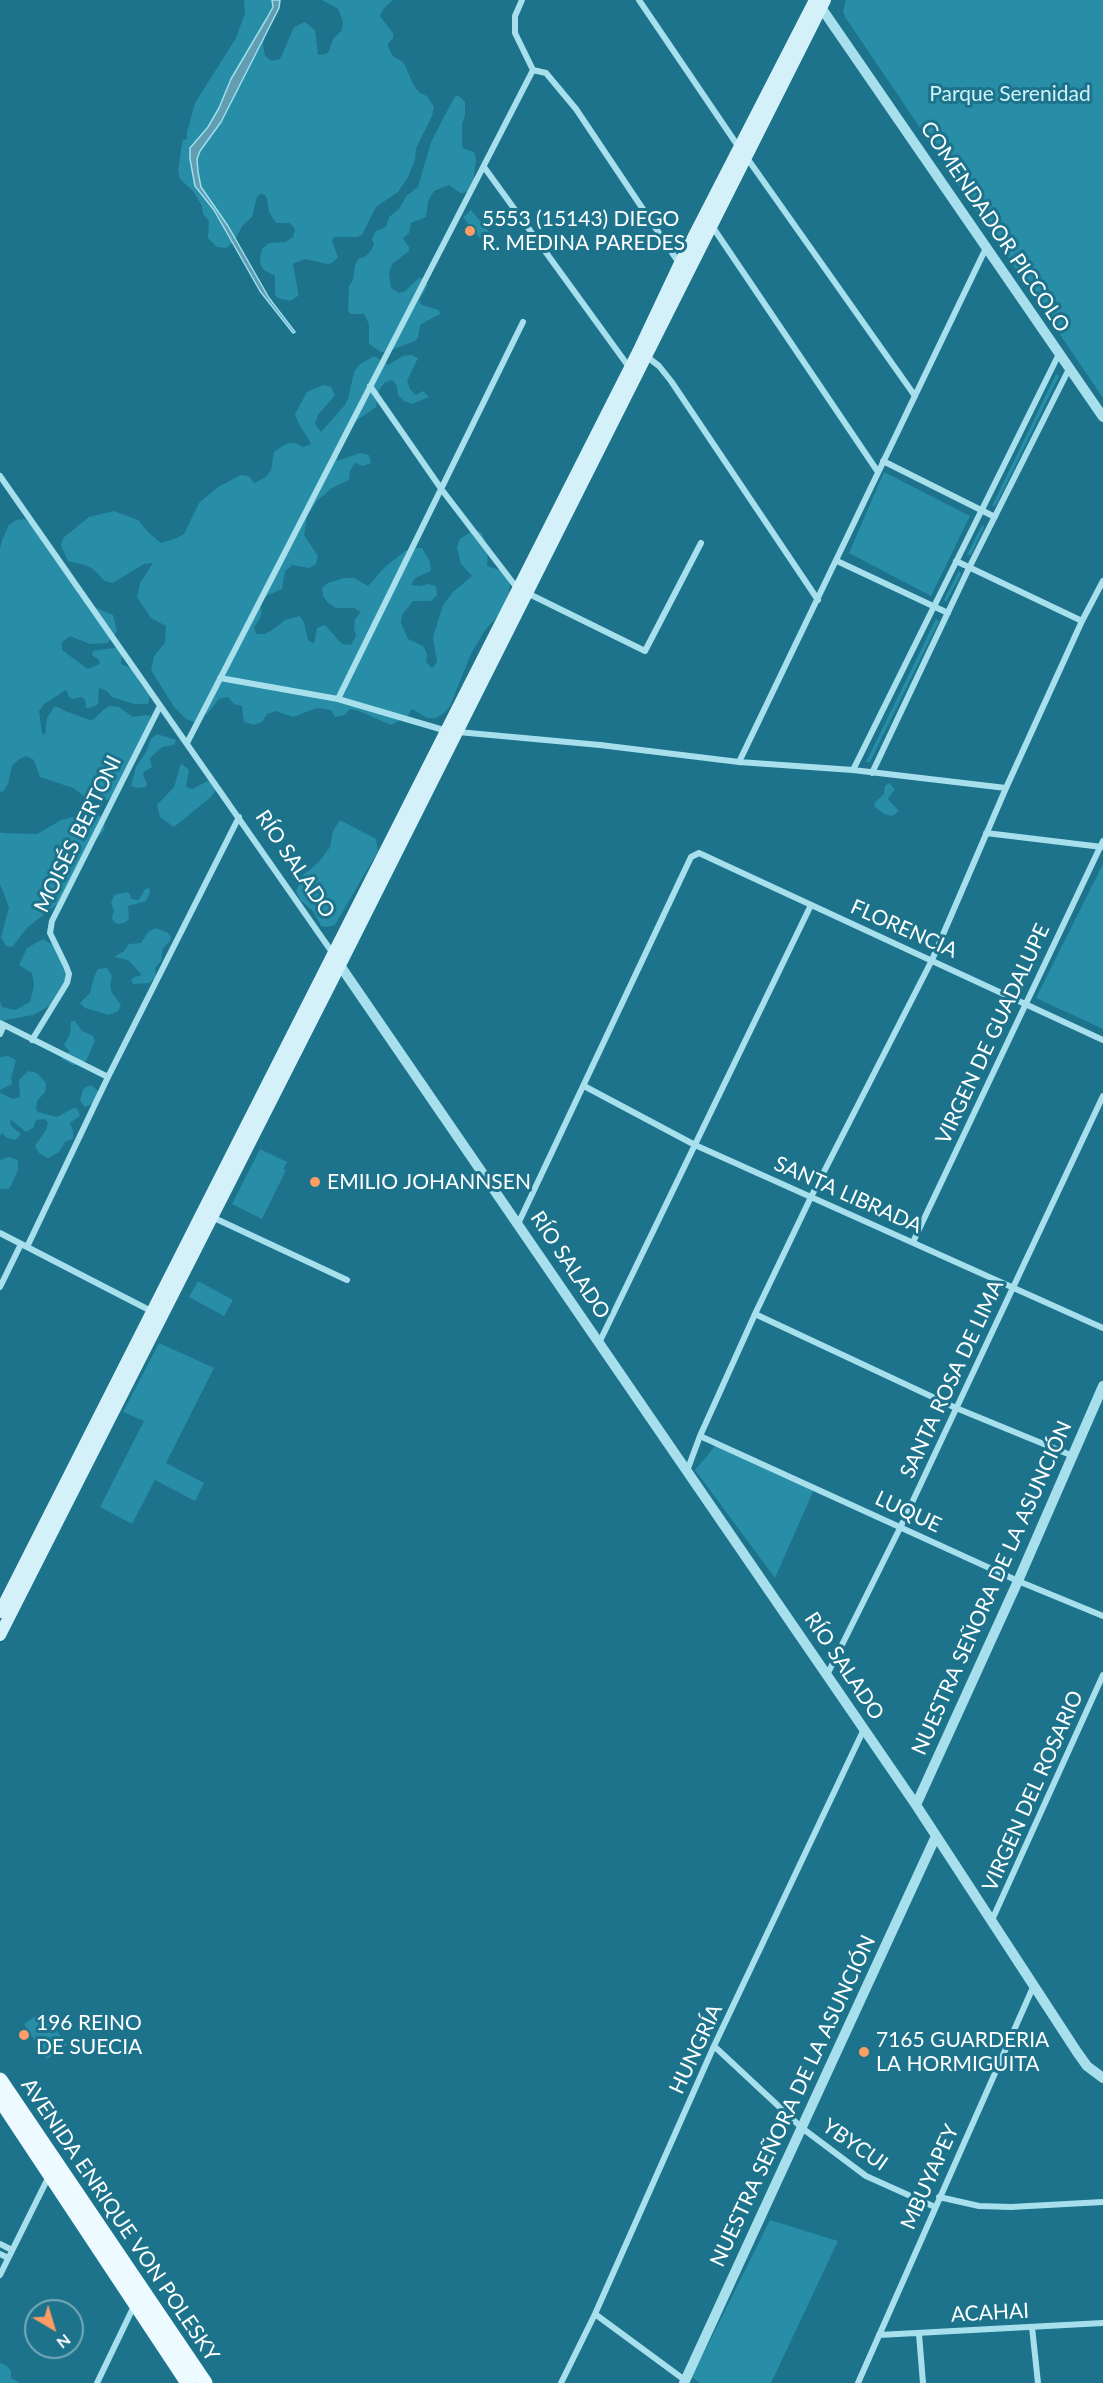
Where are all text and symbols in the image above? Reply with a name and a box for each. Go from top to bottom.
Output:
park label: Parque Serenidad [929,81,1091,107]
street label: COMENDADOR PICCOLO [915,117,1075,337]
place label: 5553 (15143) DIEGO R. MEDINA PAREDES [482,206,685,256]
marker: 5553 (15143) DIEGO R. MEDINA PAREDES [463,224,477,238]
street label: MOISÉS BERTONI [29,751,127,917]
street label: RÍO SALADO [250,805,340,923]
street label: FLORENCIA [847,894,961,964]
street label: VIRGEN DE GUADALUPE [931,920,1055,1148]
street label: SANTA LIBRADA [770,1151,926,1239]
place label: EMILIO JOHANNSEN [327,1169,531,1195]
marker: EMILIO JOHANNSEN [308,1175,322,1189]
street label: RÍO SALADO [525,1206,615,1324]
street label: SANTA ROSA DE LIMA [895,1276,1009,1482]
street label: NUESTRA SEÑORA DE LA ASUNCIÓN [907,1417,1077,1759]
street label: LUQUE [871,1486,945,1538]
street label: RÍO SALADO [799,1607,889,1725]
street label: VIRGEN DEL ROSARIO [977,1687,1089,1895]
street label: NUESTRA SEÑORA DE LA ASUNCIÓN [705,1931,881,2271]
street label: HUNGRÍA [664,2000,728,2098]
place label: 196 REINO DE SUECIA [36,2010,142,2060]
place label: 7165 GUARDERIA LA HORMIGUITA [876,2027,1049,2077]
marker: 196 REINO DE SUECIA [17,2028,31,2042]
marker: 7165 GUARDERIA LA HORMIGUITA [857,2045,871,2059]
street label: AVENIDA ENRIQUE VON POLESKY [16,2074,224,2366]
street label: YBYCUI [818,2113,892,2177]
street label: MBUYAPEY [896,2121,964,2233]
street label: ACAHAI [950,2298,1030,2328]
north arrow [24,2299,84,2359]

